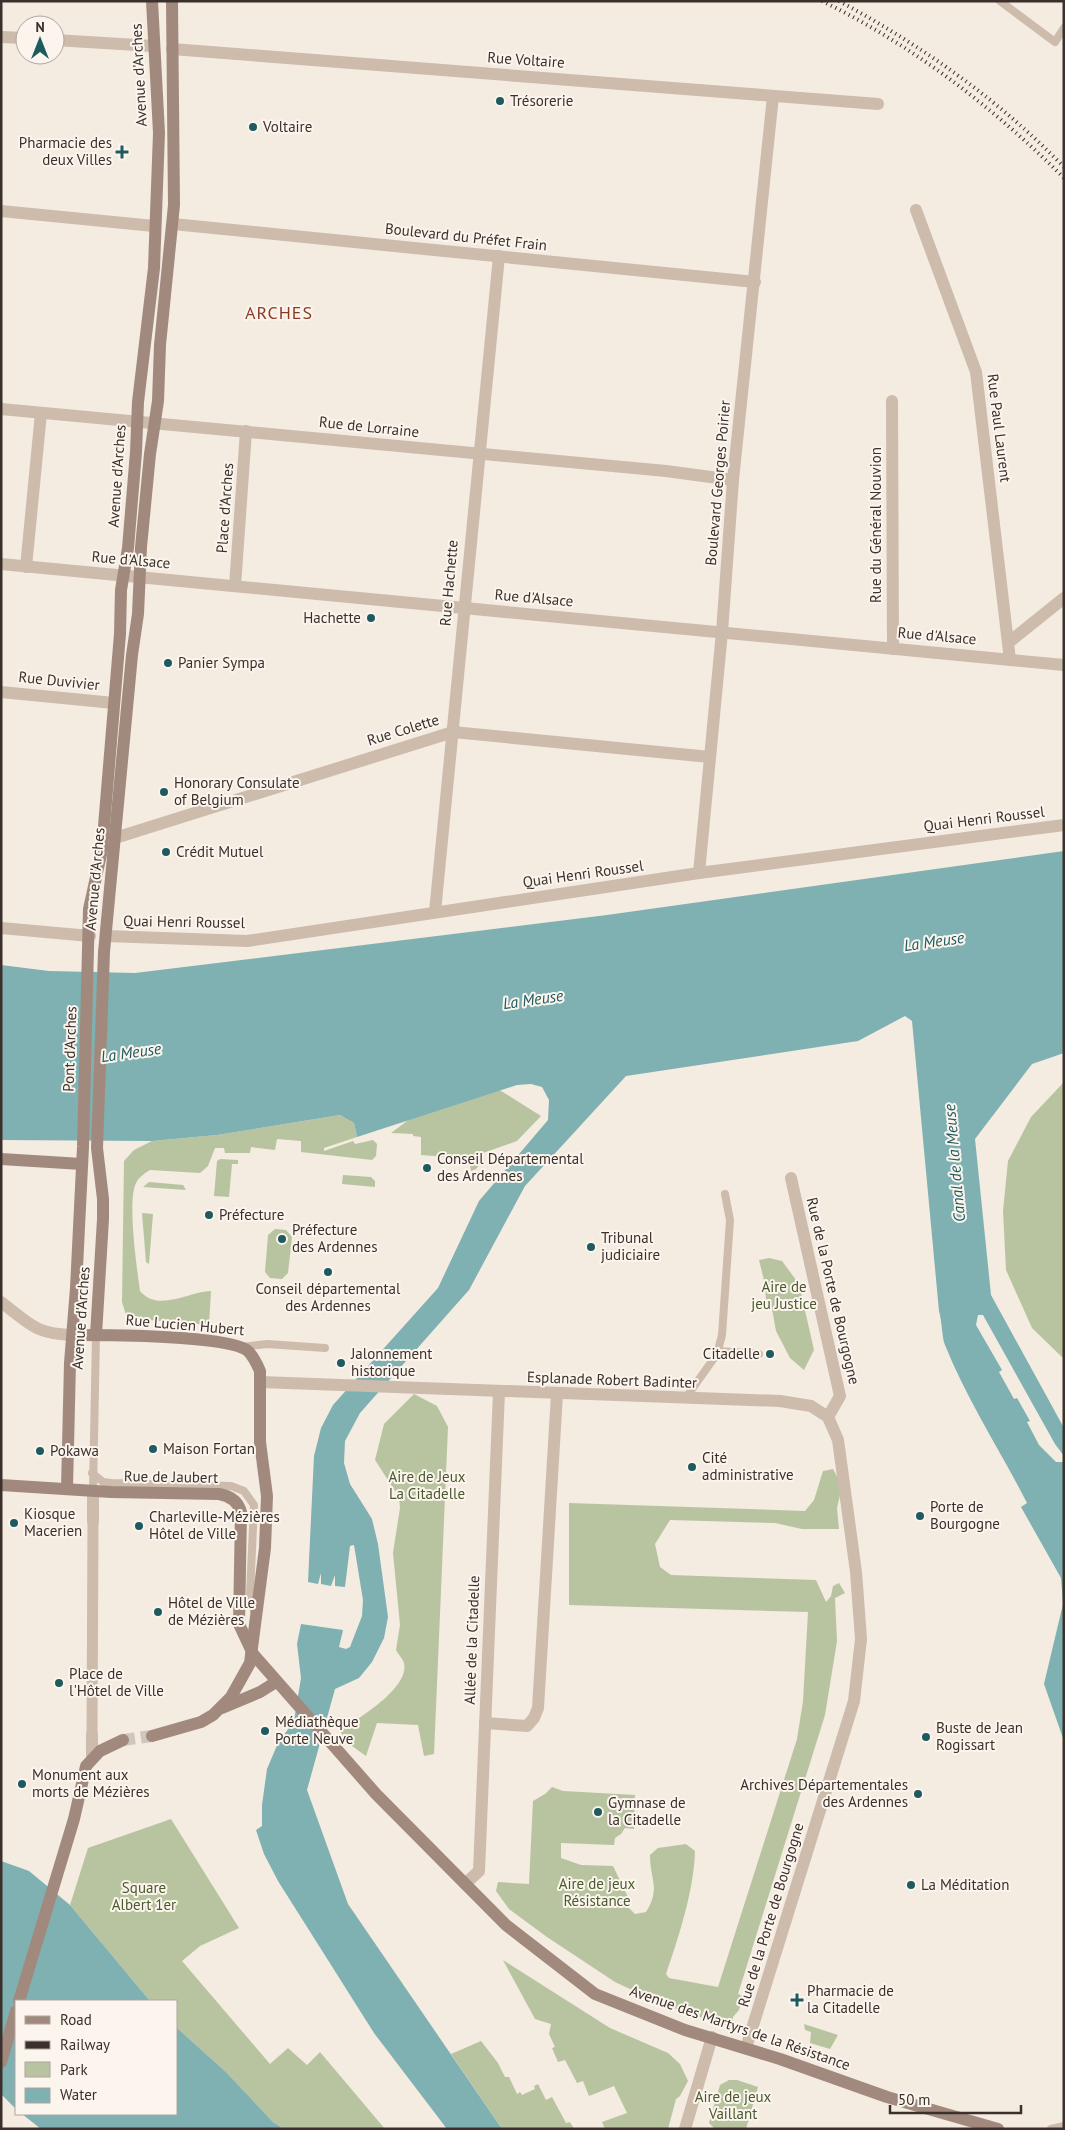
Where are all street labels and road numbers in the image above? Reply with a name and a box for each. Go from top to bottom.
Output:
street label: Avenue d'Arches [126,23,151,127]
street label: Rue Voltaire [487,47,565,72]
street label: Boulevard du Préfet Frain [384,219,548,254]
street label: Rue Paul Laurent [983,373,1016,483]
street label: Boulevard Georges Poirier [701,399,734,566]
street label: Rue de Lorraine [318,412,420,441]
street label: Avenue d'Arches [103,424,130,528]
street label: Rue du Général Nouvion [866,447,885,603]
street label: Place d'Arches [212,462,237,554]
street label: Rue Hachette [435,539,462,627]
street label: Rue d'Alsace [91,547,171,572]
street label: Rue d'Alsace [494,585,574,610]
street label: Rue d'Alsace [897,623,977,648]
street label: Rue Duvivier [17,667,101,694]
street label: Rue Colette [365,710,441,749]
street label: Quai Henri Roussel [922,802,1046,835]
street label: Avenue d'Arches [81,827,108,931]
street label: Quai Henri Roussel [521,856,645,891]
street label: Quai Henri Roussel [123,911,246,932]
street label: Pont d'Arches [59,1006,80,1092]
street label: Rue de la Porte de Bourgogne [803,1195,864,1386]
street label: Avenue d'Arches [67,1266,94,1370]
street label: Rue Lucien Hubert [125,1310,245,1339]
street label: Esplanade Robert Badinter [527,1367,697,1392]
street label: Rue de Jaubert [124,1466,218,1487]
street label: Allée de la Citadelle [460,1575,483,1705]
street label: Rue de la Porte de Bourgogne [733,1820,808,2009]
street label: Avenue des Martyrs de la Résistance [627,1981,853,2074]

